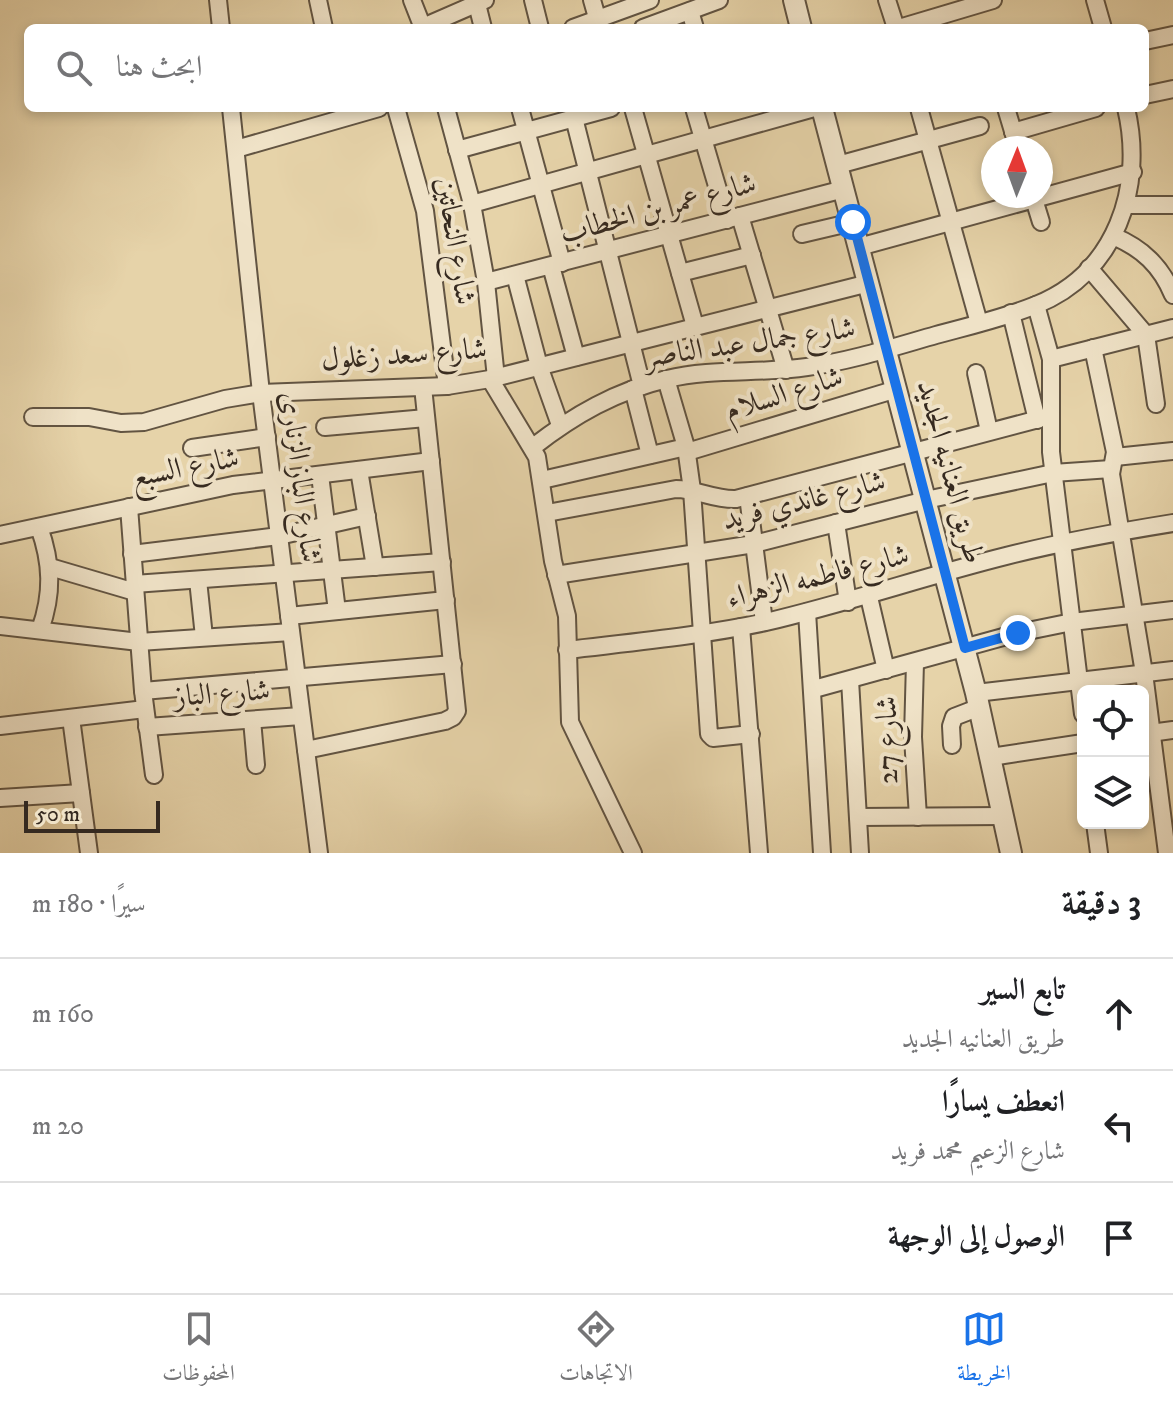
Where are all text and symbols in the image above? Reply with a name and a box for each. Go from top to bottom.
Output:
search box [24,24,1149,112]
icon: search [52,46,96,90]
text: ابحث هنا [116,49,202,86]
north arrow [981,136,1053,208]
street label: شارع عمر بن الخطاب [556,165,762,258]
street label: شارع النحاتين [422,174,483,308]
route start [835,204,871,240]
street label: شارع جمال عبد الناصر [639,310,859,381]
street label: شارع سعد زغلول [320,331,488,384]
street label: شارع السلام [720,359,849,435]
street label: طريق العنانيه الجديد [908,376,992,568]
street label: شارع الباز الزنارى [266,389,329,565]
street label: شارع السبع [128,439,244,503]
street label: شارع غاندي فريد [718,463,891,544]
street label: شارع فاطمه الزهراء [723,536,914,622]
route end [1000,615,1036,651]
street label: شارع الباز [170,672,272,721]
map controls [1077,685,1149,829]
button: locate [1077,685,1149,757]
street label: شارع 27 [869,695,912,784]
button: layers [1077,757,1149,829]
scale bar [24,797,160,833]
text: 50 m [36,801,80,828]
text: 3 دقيقة [1062,882,1141,924]
text: سيرًا · 180 m [32,888,146,921]
text: تابع السير [980,972,1065,1009]
icon: ahead [1097,992,1141,1036]
text: 160 m [32,998,94,1031]
text: طريق العنانيه الجديد [902,1023,1065,1056]
text: انعطف يسارًا [942,1084,1065,1121]
icon: left [1097,1104,1141,1148]
text: 20 m [32,1110,84,1143]
text: شارع الزعيم محمد فريد [890,1135,1065,1168]
icon: arrive [1097,1216,1141,1260]
text: الوصول إلى الوجهة [888,1219,1065,1256]
tab: المحفوظات [162,1307,235,1394]
tab: الاتجاهات [559,1307,633,1394]
tab: الخريطة [957,1307,1011,1394]

